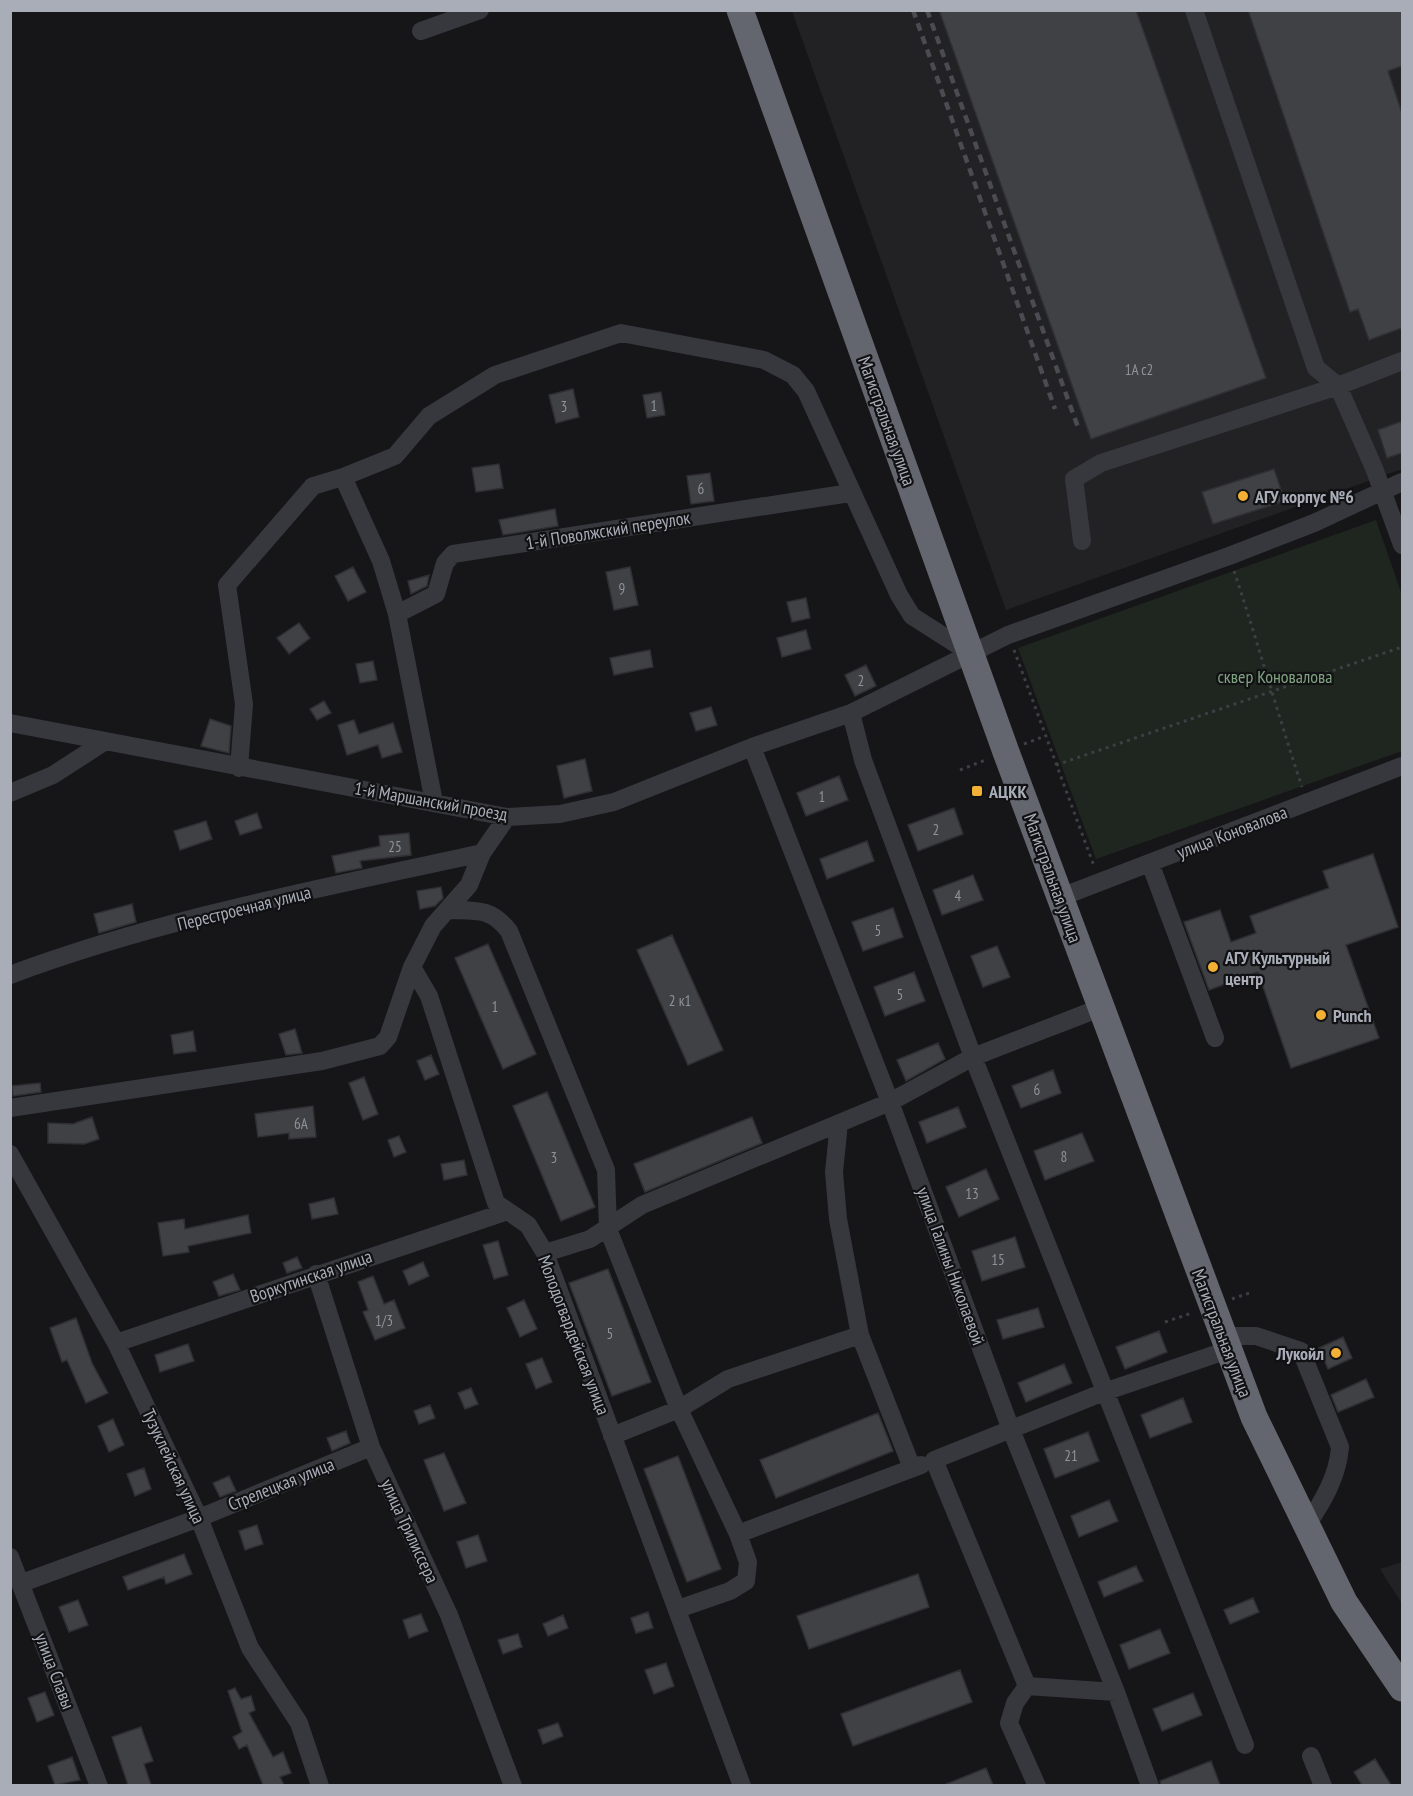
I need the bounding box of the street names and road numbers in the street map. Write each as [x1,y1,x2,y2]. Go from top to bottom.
street label: Магистральная улица [853,353,921,489]
street label: 1-й Поволжский переулок [524,506,692,554]
street label: 1-й Маршанский проезд [353,776,510,826]
street label: улица Коновалова [1174,800,1290,864]
street label: Магистральная улица [1019,810,1087,946]
street label: Перестроечная улица [175,880,313,936]
street label: улица Галины Николаевой [912,1184,990,1348]
street label: Воркутинская улица [247,1244,375,1308]
street label: Молодогвардейская улица [533,1252,615,1418]
street label: Магистральная улица [1187,1266,1257,1400]
street label: Тузуклейская улица [137,1405,211,1527]
street label: Стрелецкая улица [225,1452,337,1516]
street label: улица Трилиссера [376,1475,444,1587]
street label: улица Славы [30,1630,80,1712]

